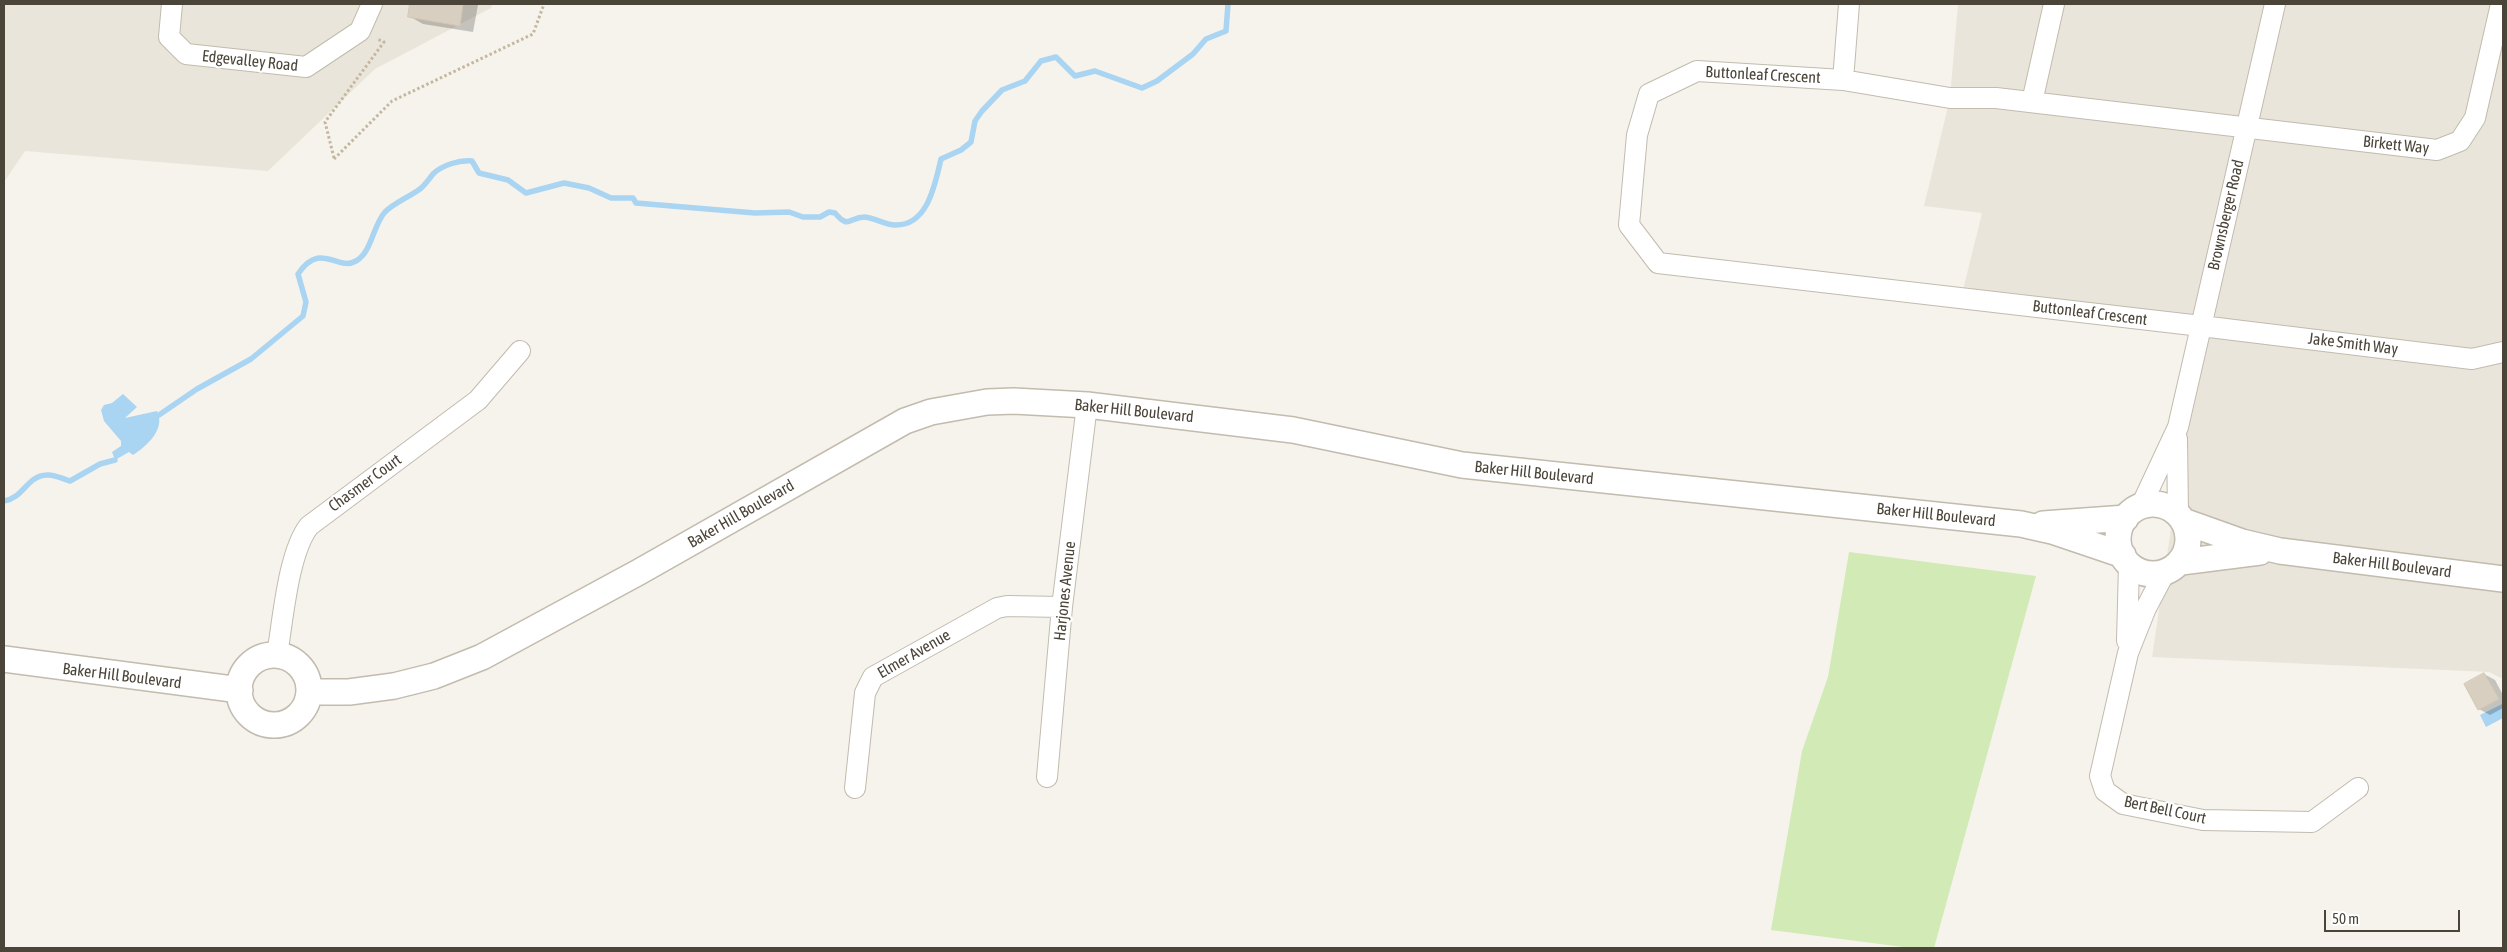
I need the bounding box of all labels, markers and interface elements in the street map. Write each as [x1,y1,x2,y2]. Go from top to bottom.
street label: Edgevalley Road [201,46,299,76]
street label: Buttonleaf Crescent [1705,62,1821,88]
street label: Birkett Way [2362,132,2430,158]
street label: Brownsberger Road [2204,158,2248,272]
street label: Buttonleaf Crescent [2032,296,2148,330]
street label: Jake Smith Way [2307,329,2399,359]
street label: Baker Hill Boulevard [1073,395,1195,427]
street label: Chasmer Court [325,450,405,516]
street label: Baker Hill Boulevard [1473,457,1595,489]
street label: Baker Hill Boulevard [684,476,798,552]
street label: Baker Hill Boulevard [1875,499,1997,531]
street label: Harjones Avenue [1050,540,1080,642]
street label: Baker Hill Boulevard [2331,548,2453,582]
street label: Elmer Avenue [874,625,954,683]
street label: Baker Hill Boulevard [61,659,183,693]
street label: Bert Bell Court [2122,792,2208,828]
scale bar [2327,900,2463,932]
text: 50 m [2332,910,2359,927]

